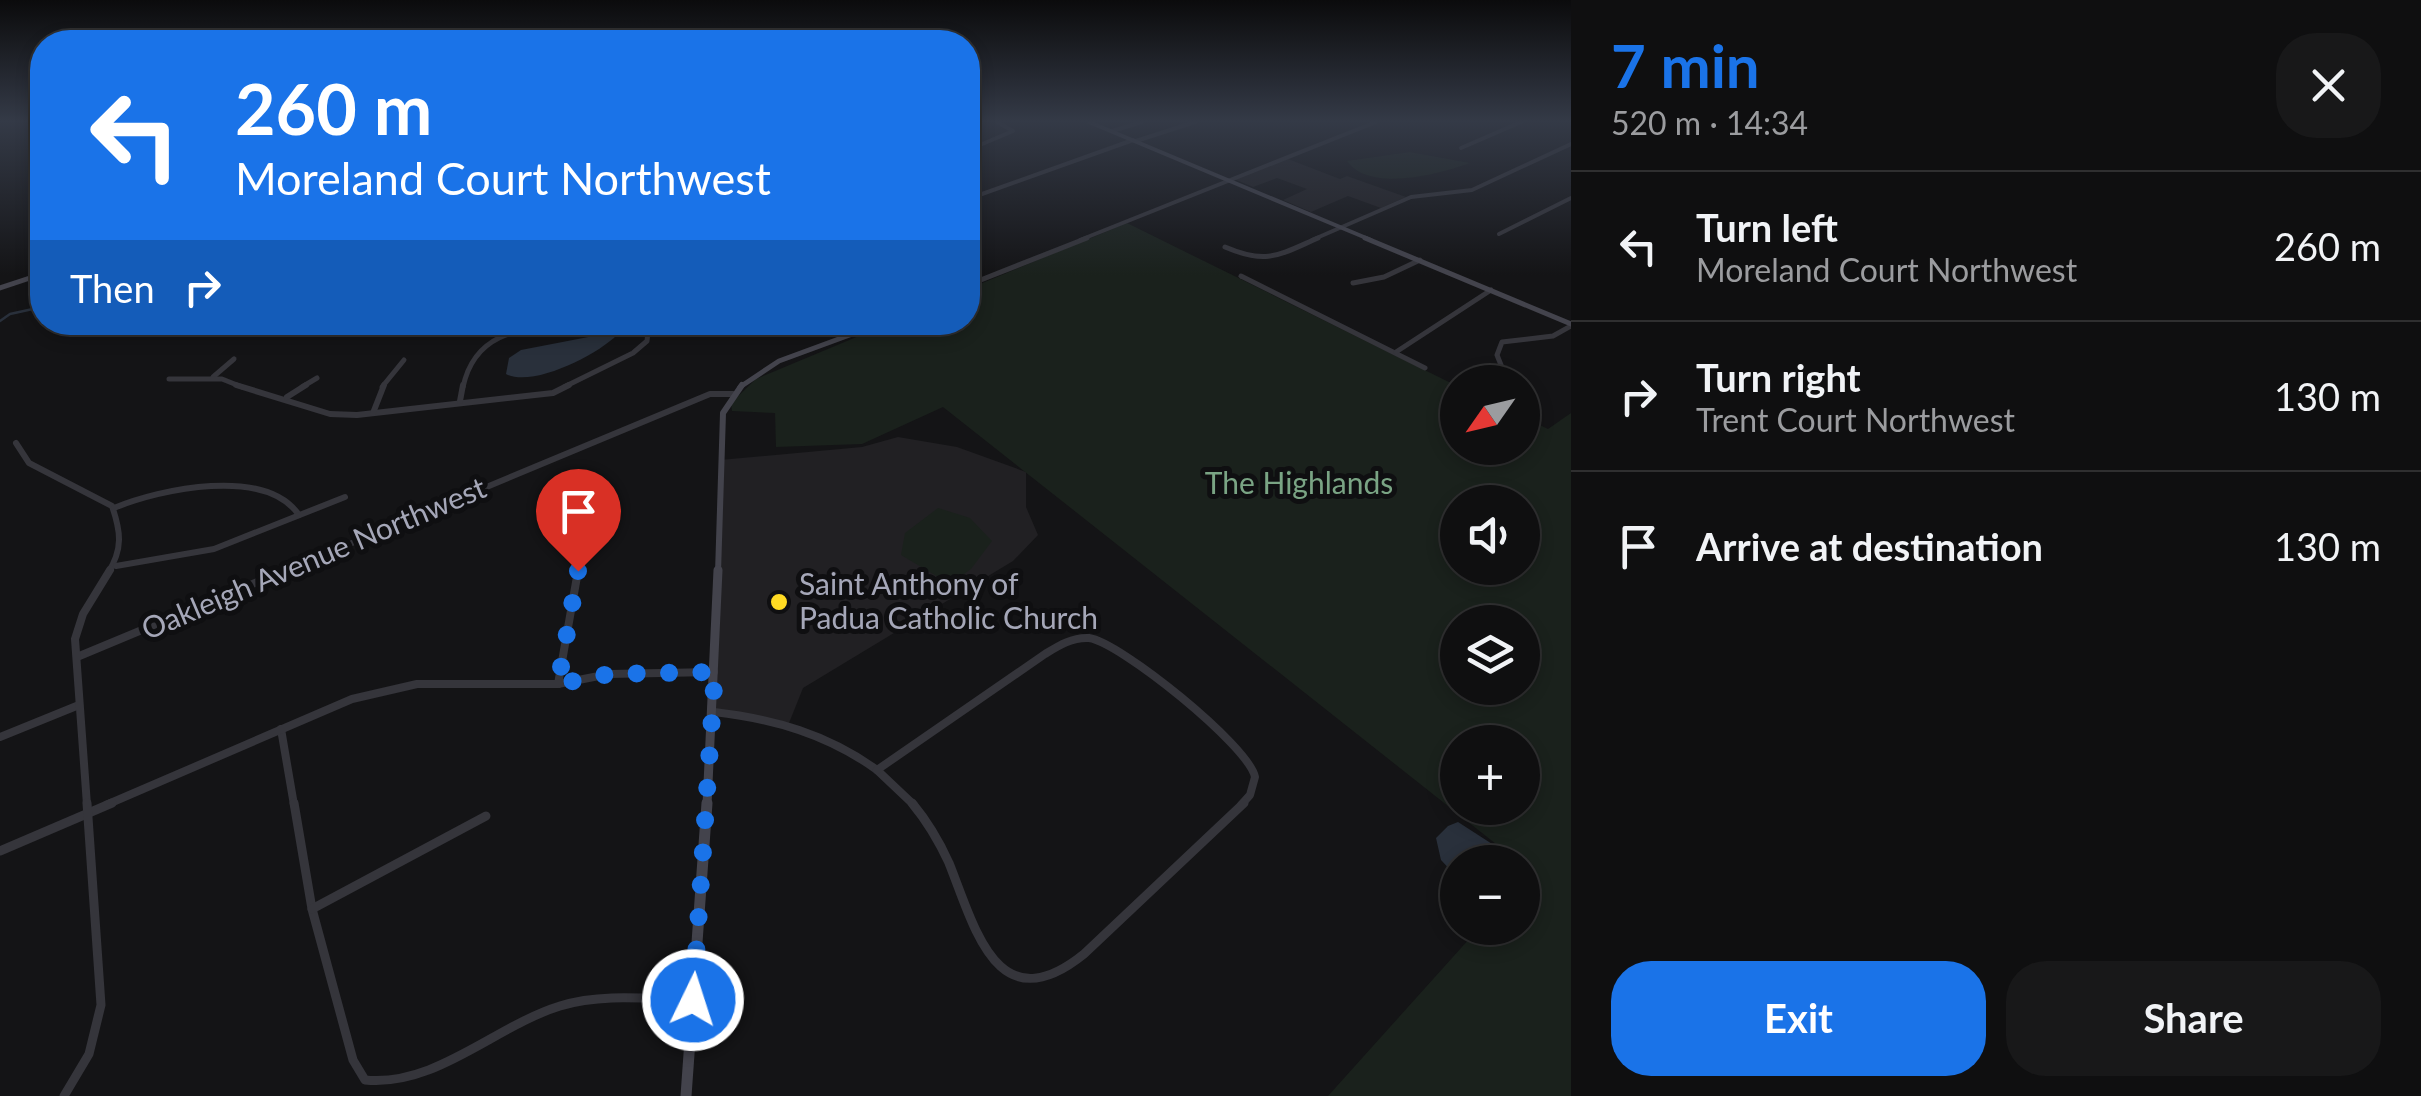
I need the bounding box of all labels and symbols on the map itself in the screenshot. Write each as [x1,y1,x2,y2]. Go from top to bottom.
north arrow [1440,365,1540,465]
park label: The Highlands [1205,464,1393,500]
street label: Oakleigh Avenue Northwest [136,468,491,646]
pin [536,469,621,572]
place label: Saint Anthony of Padua Catholic Church [799,565,1098,635]
marker: Saint Anthony of Padua Catholic Church [768,591,790,613]
position arrow [641,948,745,1052]

